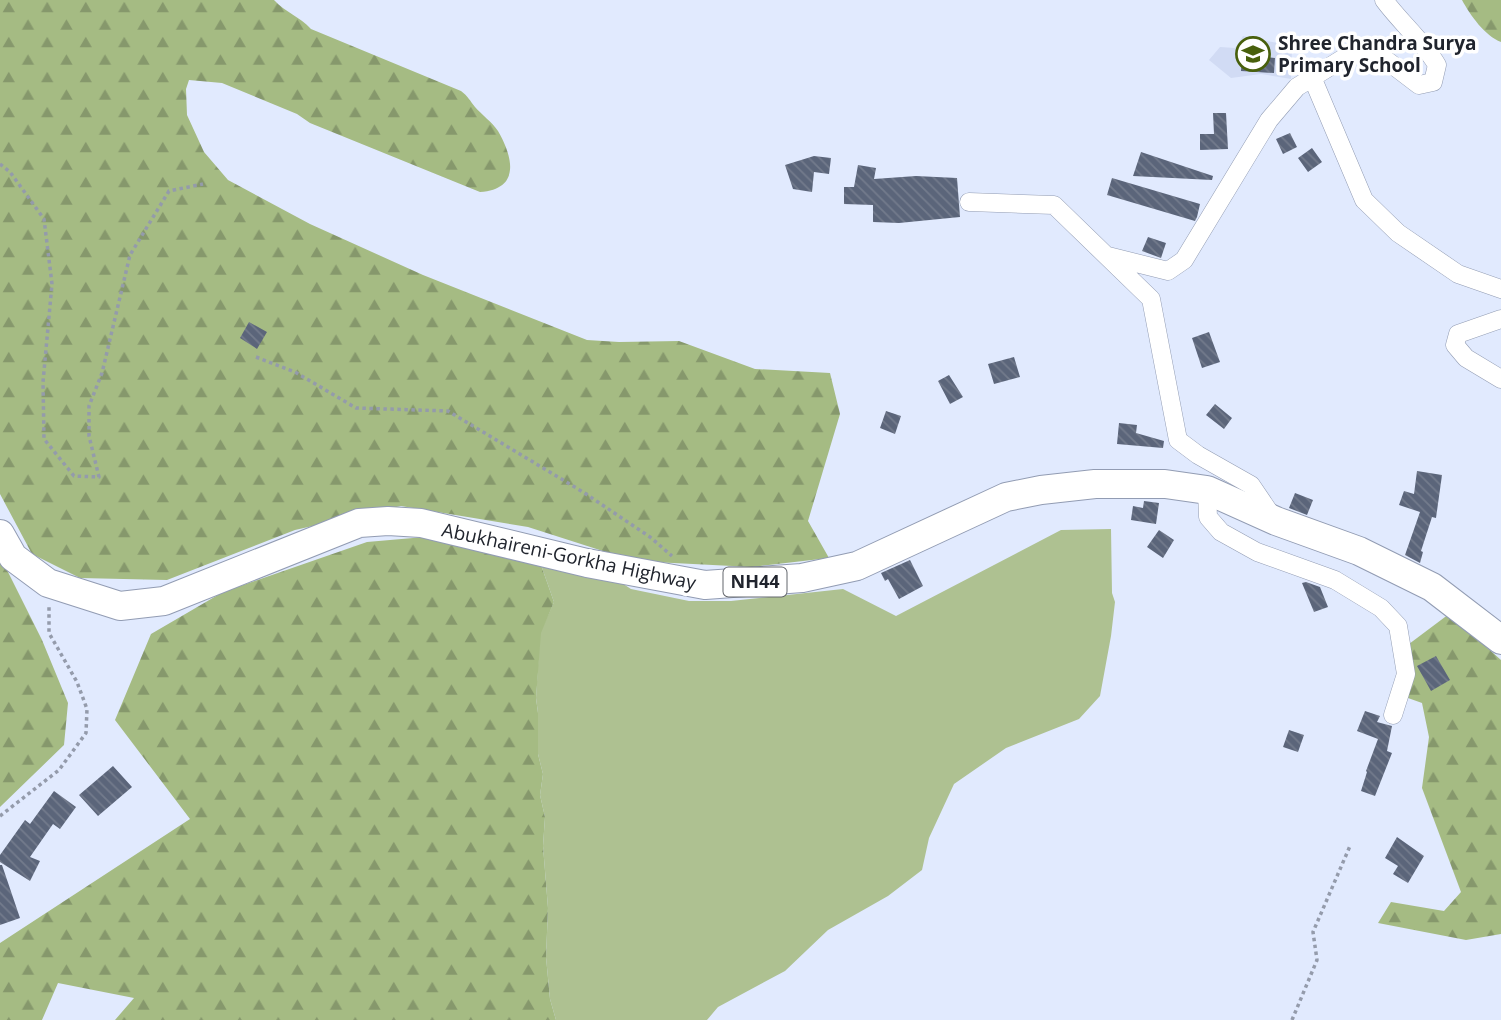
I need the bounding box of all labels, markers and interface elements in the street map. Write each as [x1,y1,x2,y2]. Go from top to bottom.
place label: Shree Chandra Surya Primary School [1278,30,1476,78]
school or university icon: Shree Chandra Surya Primary School [1234,35,1272,73]
street label: Abukhaireni-Gorkha Highway [440,516,699,596]
road number: NH44 [724,568,786,596]

